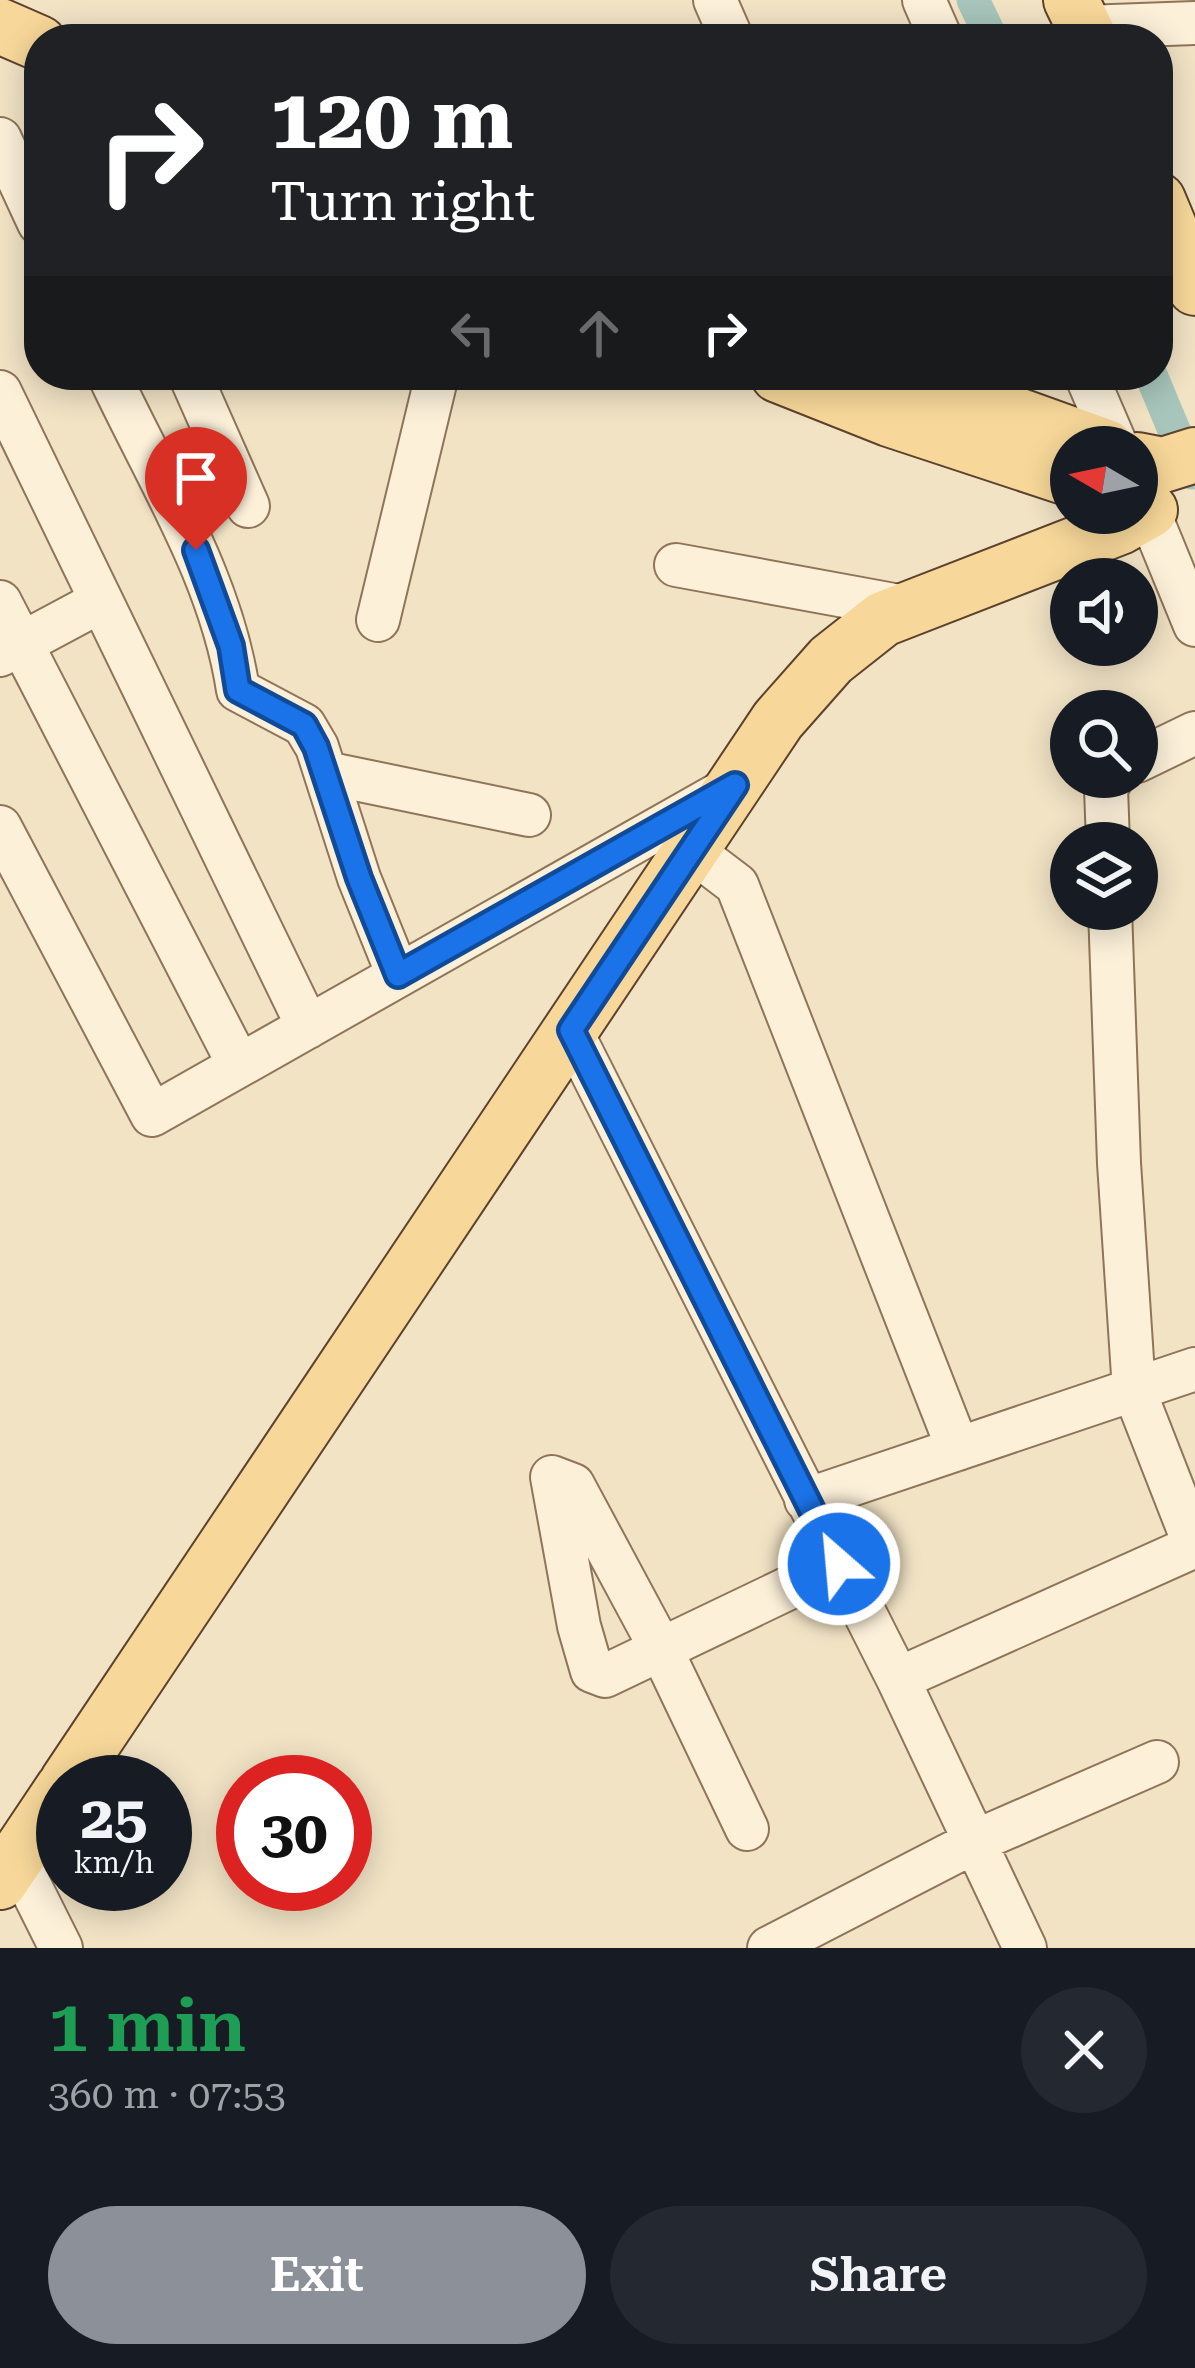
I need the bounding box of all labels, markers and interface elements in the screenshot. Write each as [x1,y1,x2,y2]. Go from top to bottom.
text: 120 m [270,70,513,168]
icon: right [72,72,228,228]
text: Turn right [270,170,535,233]
icon: left [440,300,506,366]
icon: ahead [566,300,632,366]
icon: right [692,300,758,366]
north arrow [1050,426,1158,534]
map controls [1050,426,1158,930]
pin [145,427,247,550]
icon: arrive [163,445,229,511]
button: sound [1050,558,1158,666]
button: search [1050,690,1158,798]
button: layers [1050,822,1158,930]
position arrow [776,1501,902,1627]
speed limit sign: 30 [216,1755,372,1911]
text: 25 [80,1782,148,1853]
text: km/h [74,1845,154,1880]
text: 1 min [48,1984,246,2069]
button: close [1021,1987,1147,2113]
text: 360 m · 07:53 [48,2072,286,2118]
button: Exit [48,2206,586,2344]
button: Share [610,2206,1147,2344]

